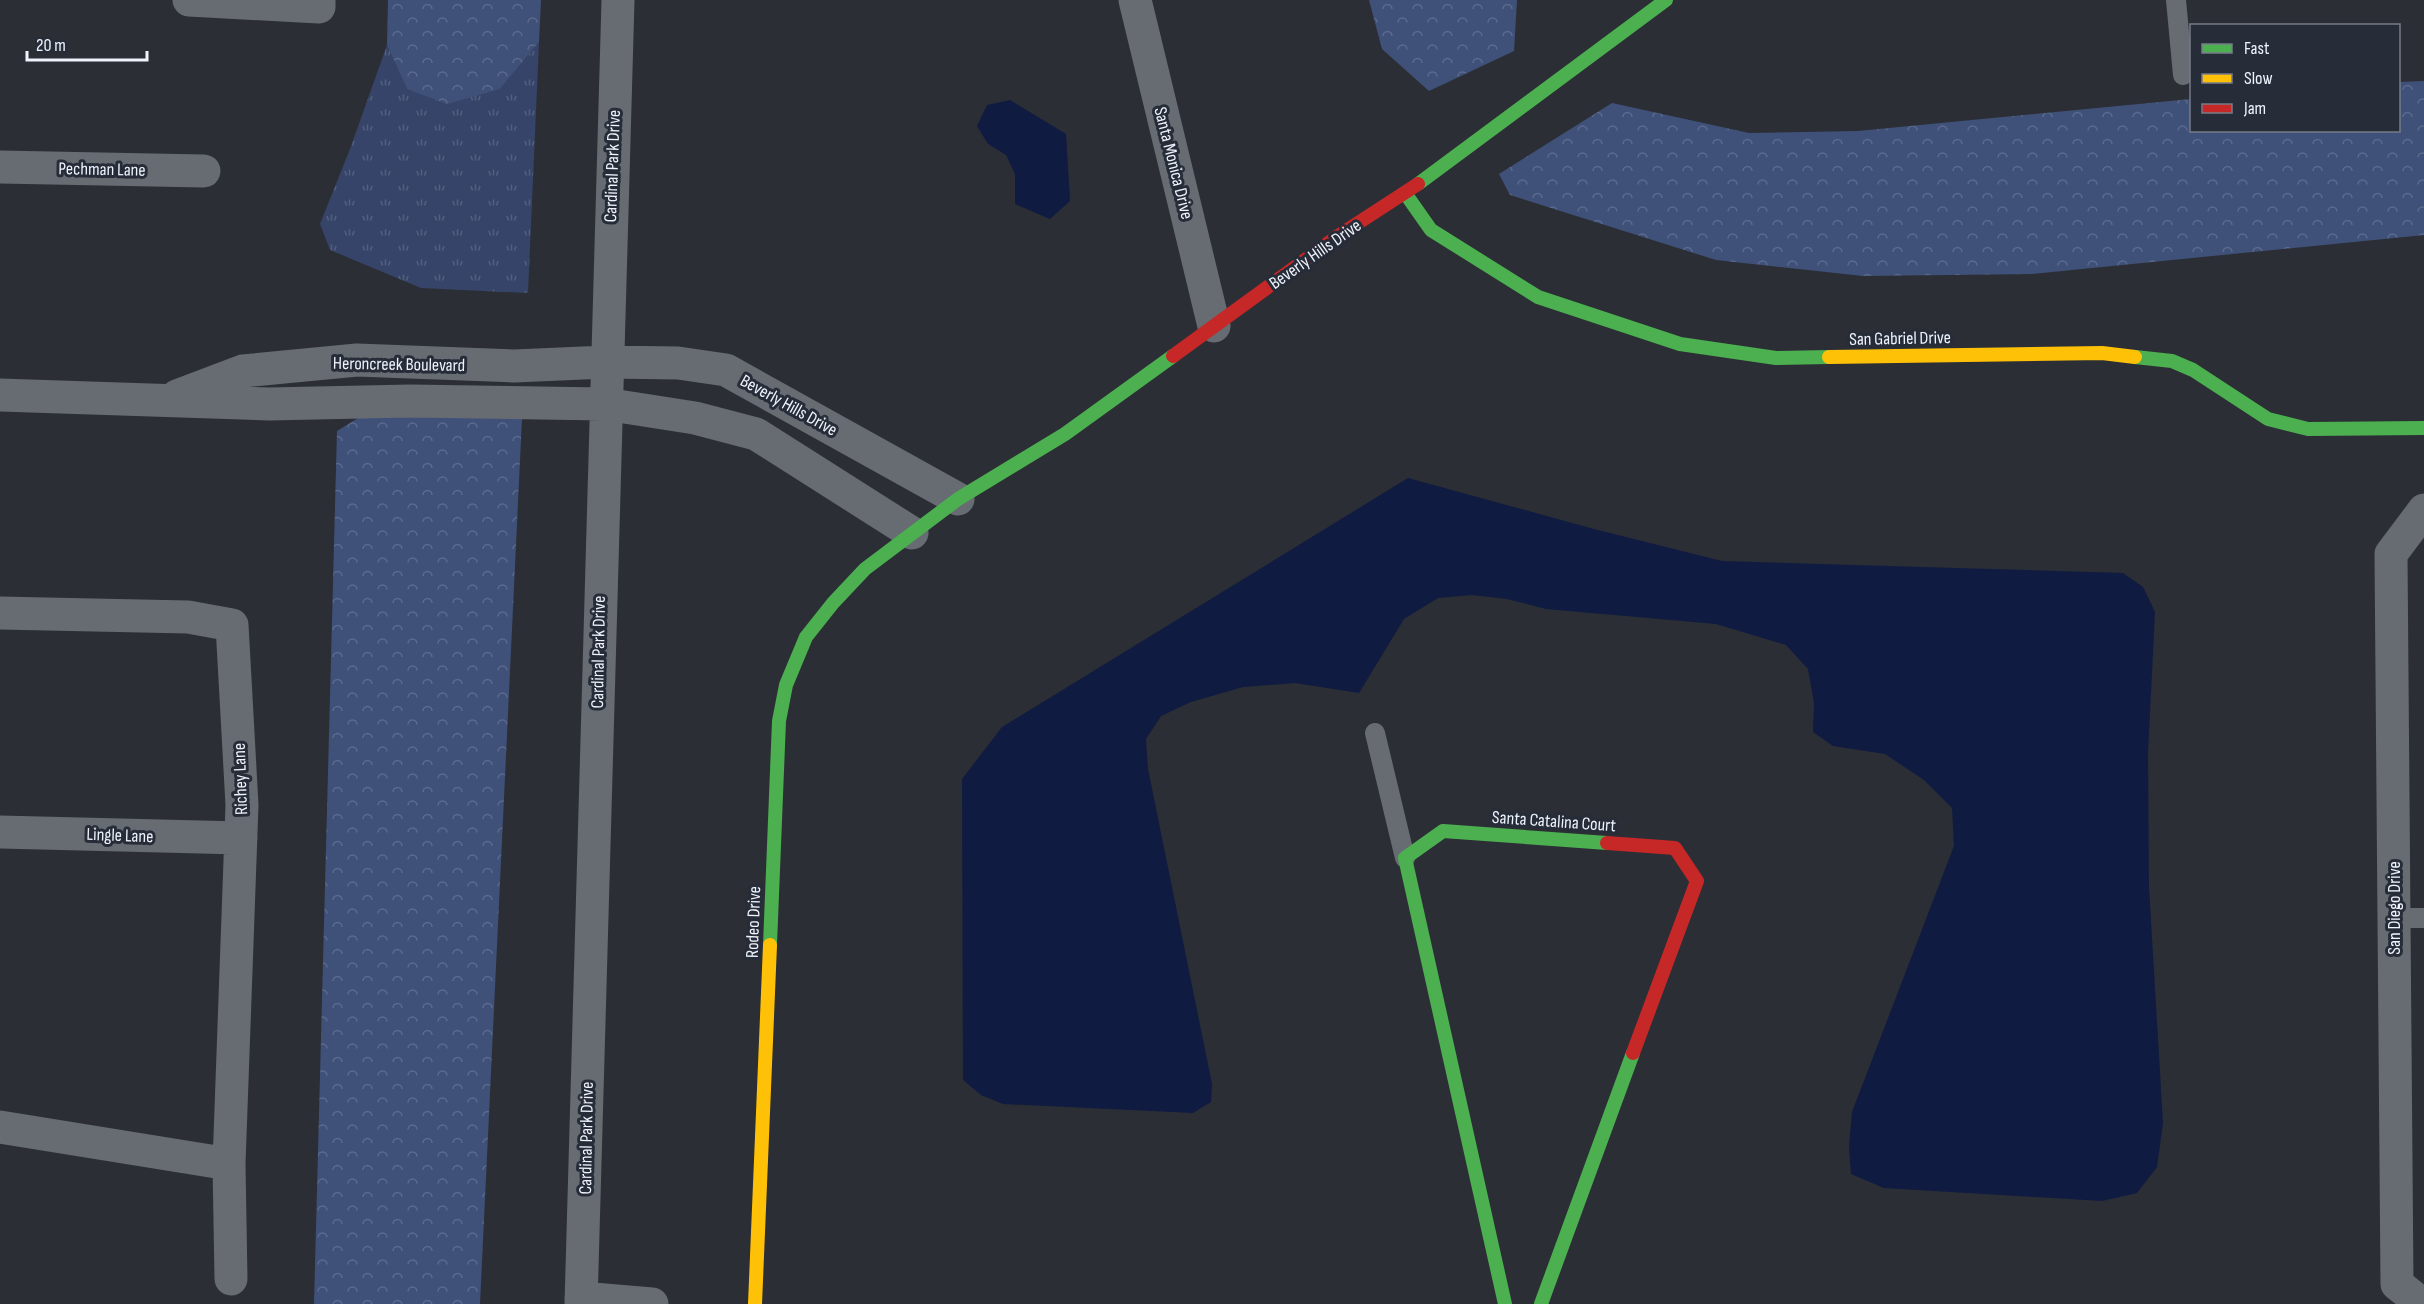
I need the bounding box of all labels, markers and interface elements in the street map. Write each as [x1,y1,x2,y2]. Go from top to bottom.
scale bar [27,24,147,62]
legend [2190,24,2400,132]
text: 20 m [36,35,66,56]
text: Fast [2244,38,2270,59]
text: Slow [2244,68,2273,89]
text: Jam [2243,98,2266,119]
street label: Santa Monica Drive [1149,105,1198,221]
street label: Cardinal Park Drive [600,109,625,223]
street label: Pechman Lane [58,158,146,181]
street label: Beverly Hills Drive [1265,215,1365,294]
street label: San Gabriel Drive [1849,327,1951,350]
street label: Heroncreek Boulevard [333,353,465,376]
street label: Beverly Hills Drive [737,370,841,441]
street label: Cardinal Park Drive [587,596,610,708]
street label: Richey Lane [229,743,252,815]
street label: Santa Catalina Court [1491,807,1617,836]
street label: Lingle Lane [86,824,154,847]
street label: San Diego Drive [2384,861,2405,955]
street label: Rodeo Drive [742,886,765,958]
street label: Cardinal Park Drive [575,1082,598,1194]

